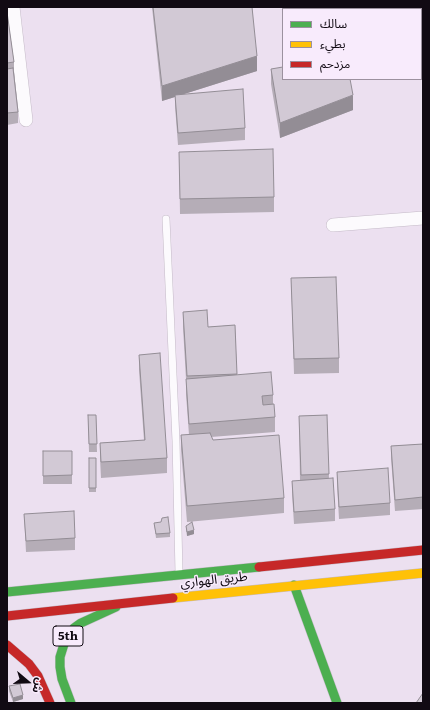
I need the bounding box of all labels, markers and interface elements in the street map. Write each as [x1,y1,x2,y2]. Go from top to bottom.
legend [282,8,422,80]
text: سالك [320,14,347,32]
text: بطيء [320,34,346,52]
text: مزدحم [320,54,350,72]
street label: طريق الهواري [180,569,248,591]
road number: 5th [53,626,83,646]
north arrow [8,662,48,702]
text: ش [29,676,49,696]

